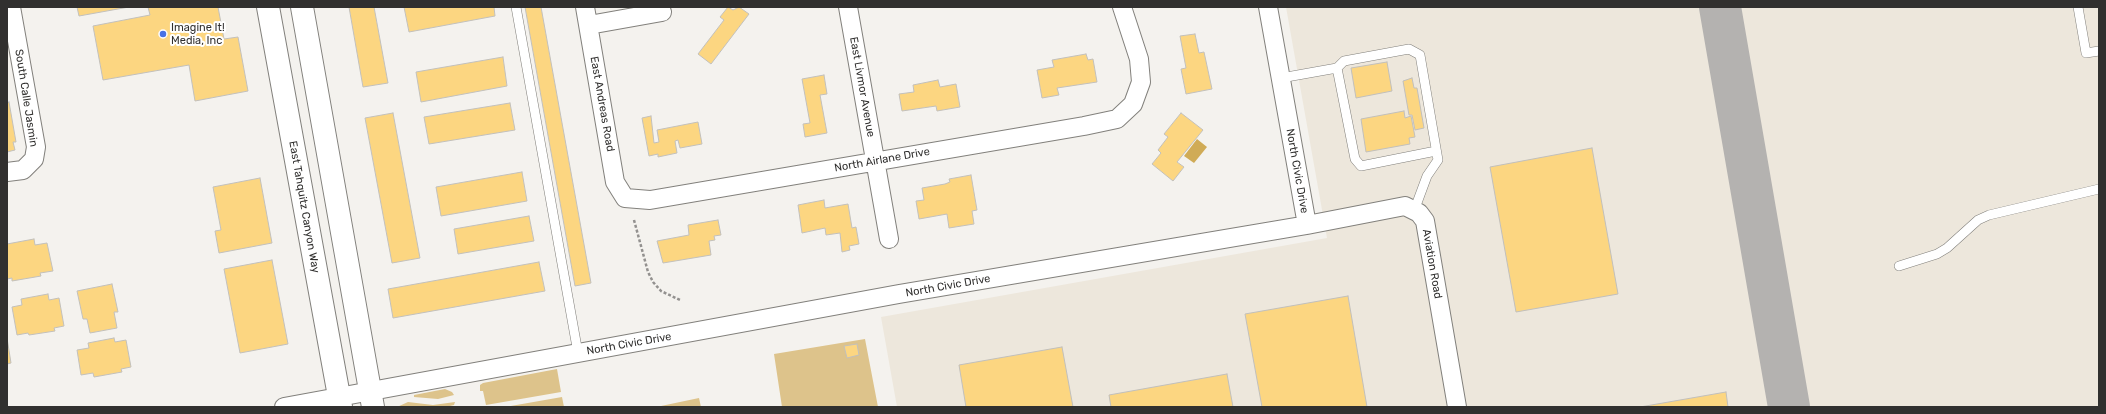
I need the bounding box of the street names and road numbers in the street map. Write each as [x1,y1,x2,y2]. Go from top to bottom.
street label: East Livmor Avenue [847,36,877,138]
street label: South Calle Jasmin [12,48,40,148]
street label: East Andreas Road [587,55,617,153]
street label: North Civic Drive [1283,128,1311,214]
street label: East Tahquitz Canyon Way [286,140,322,274]
street label: North Airlane Drive [833,145,931,175]
street label: Aviation Road [1419,228,1445,300]
street label: North Civic Drive [905,272,991,300]
street label: North Civic Drive [586,330,672,358]

